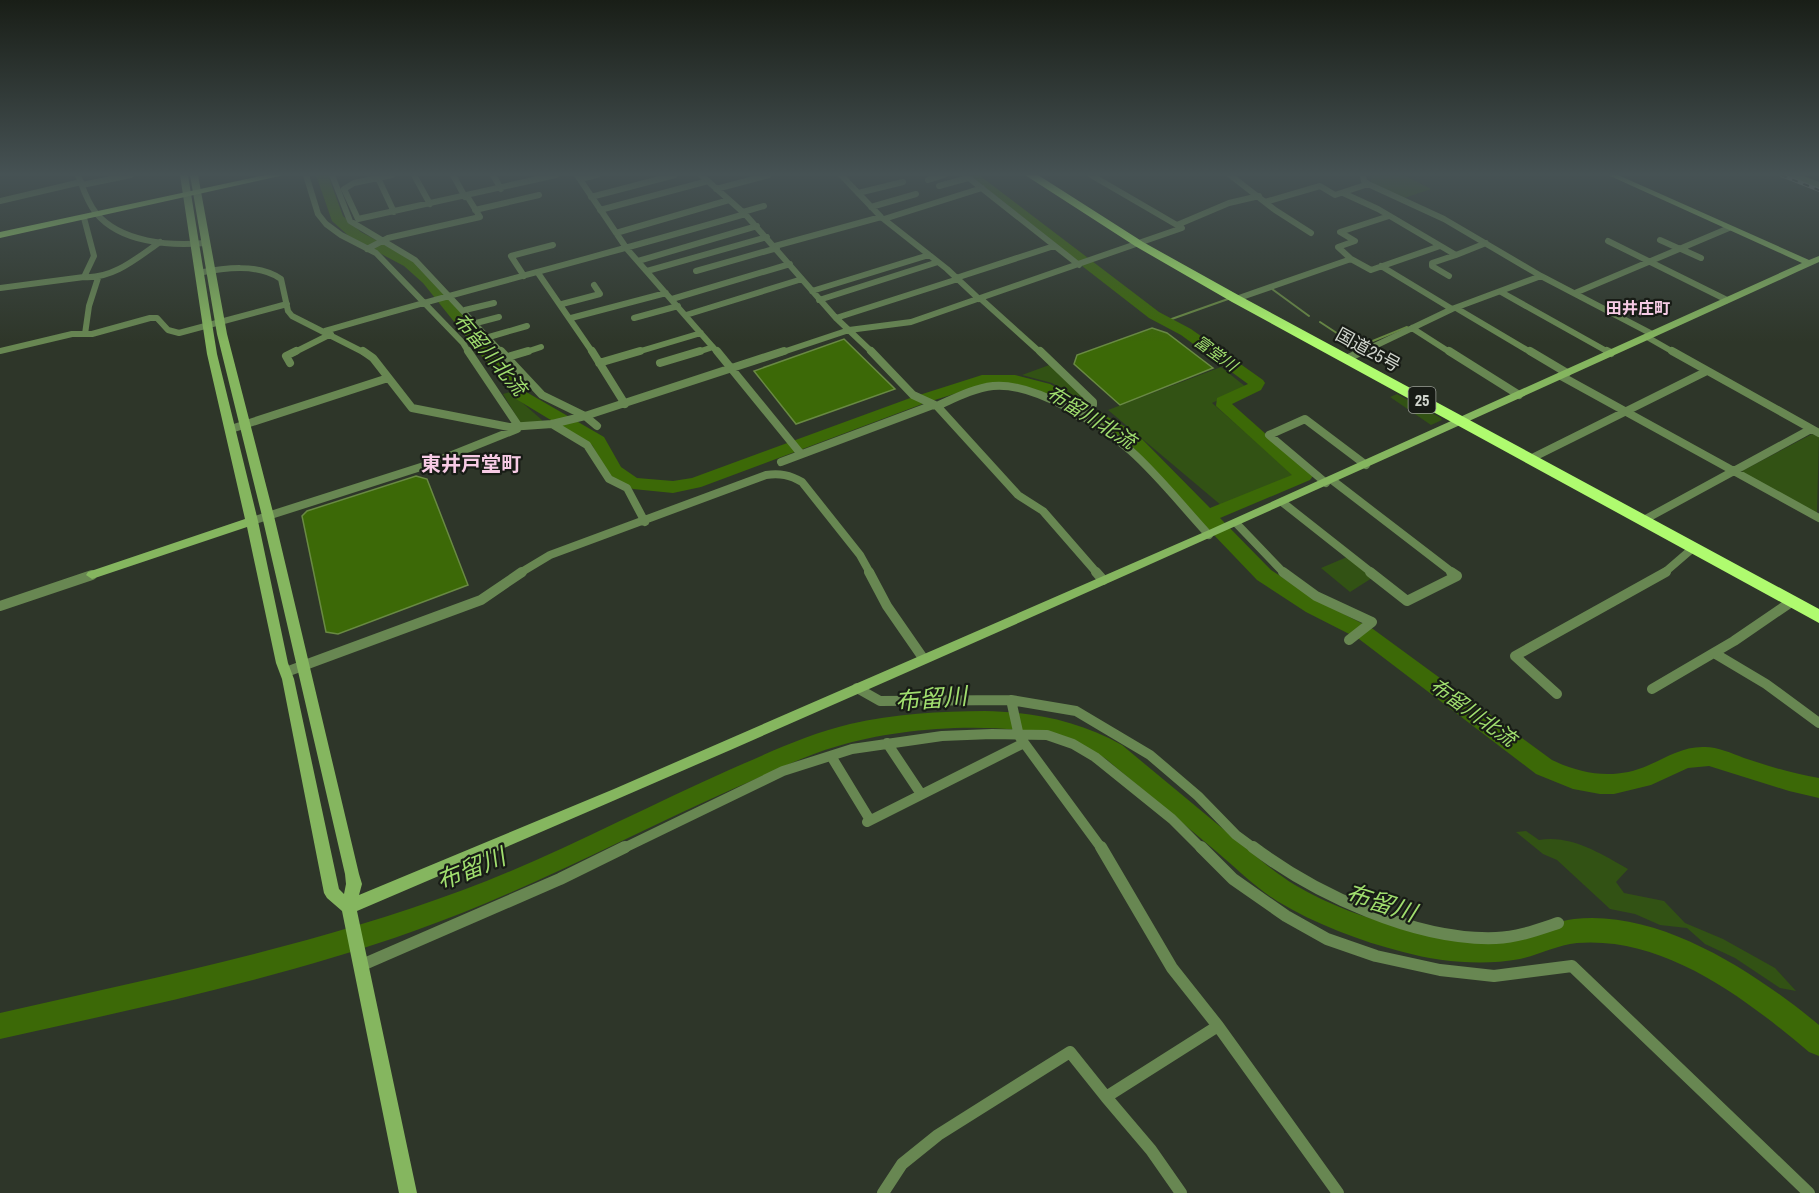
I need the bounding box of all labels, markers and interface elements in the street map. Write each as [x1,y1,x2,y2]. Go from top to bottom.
district label: 田井庄町 [1606,297,1670,319]
water label: 布留川北流 [448,307,535,403]
street label: 国道25号 [1331,322,1405,378]
water label: 富堂川 [1190,330,1243,377]
water label: 布留川北流 [1042,379,1143,456]
road number: 25 [1408,387,1436,413]
district label: 東井戸堂町 [421,450,521,477]
water label: 布留川北流 [1425,671,1524,754]
water label: 布留川 [894,679,971,717]
water label: 布留川 [431,839,513,896]
water label: 布留川 [1342,876,1423,929]

